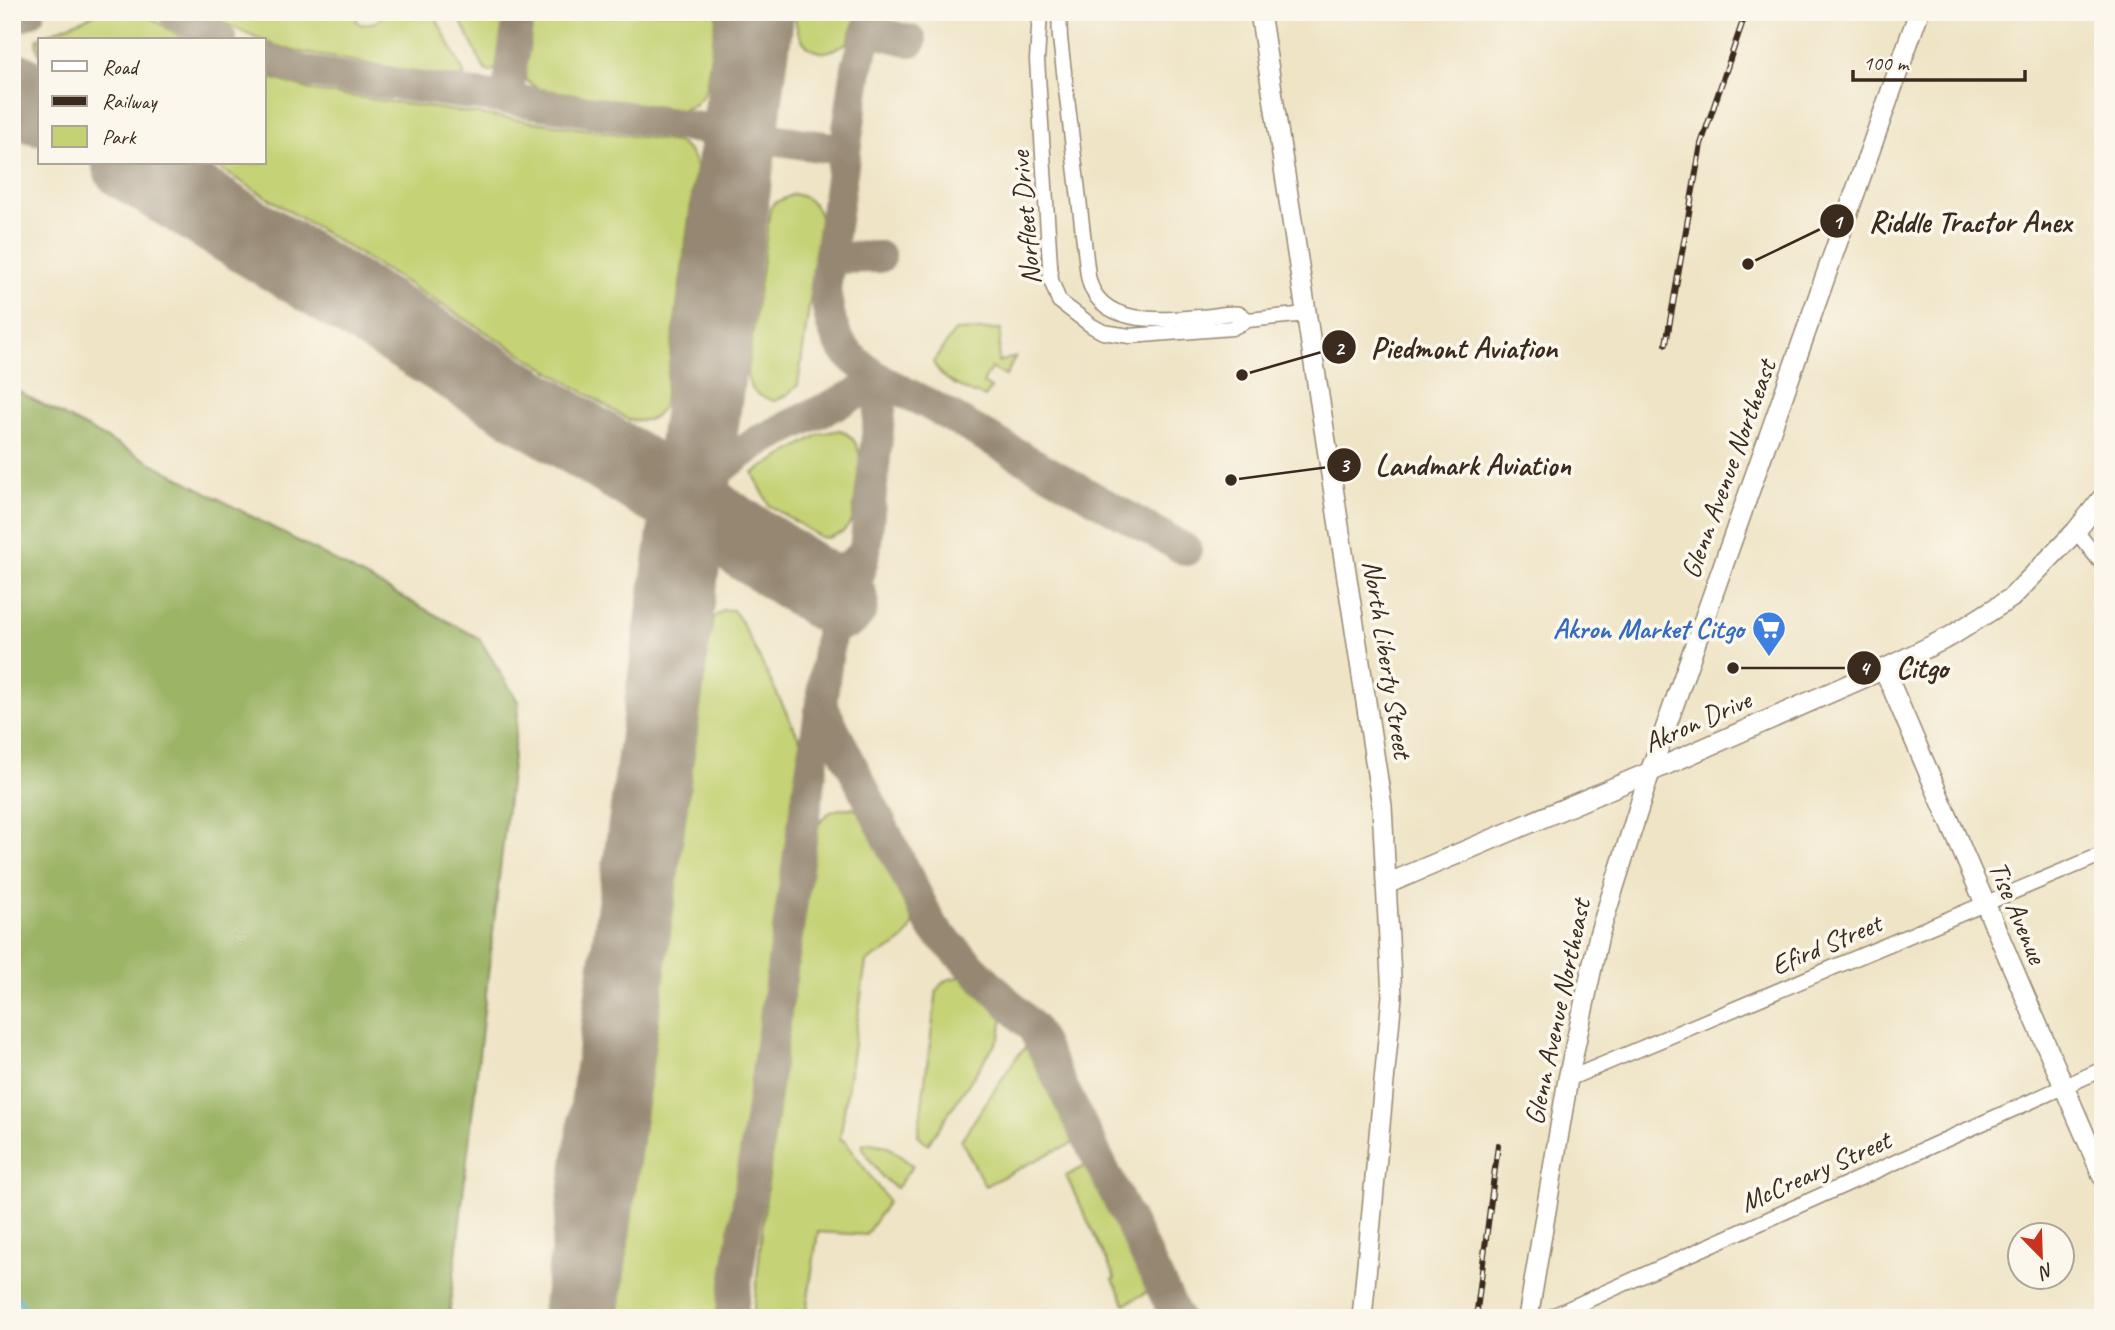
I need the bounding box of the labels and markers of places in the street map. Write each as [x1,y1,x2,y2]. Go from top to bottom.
callout: Riddle Tractor Anex [1820,196,2086,247]
callout: Piedmont Aviation [1321,322,1571,373]
callout: Landmark Aviation [1326,439,1584,490]
supermarket icon: Akron Market Citgo [1750,609,1788,658]
place label: Akron Market Citgo [1553,611,1747,646]
callout: Citgo [1847,642,1962,693]

